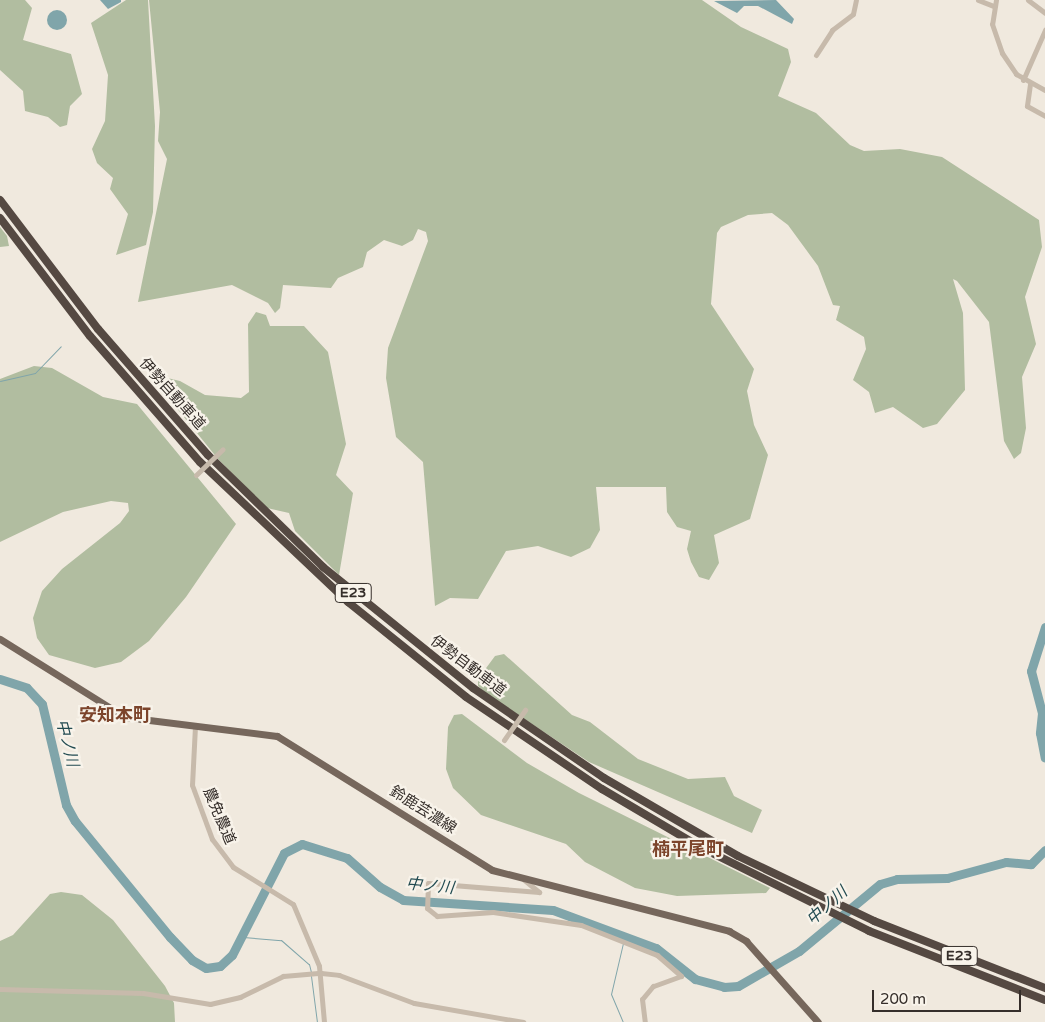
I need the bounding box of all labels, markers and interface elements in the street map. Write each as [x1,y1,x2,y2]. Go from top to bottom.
street label: 伊勢自動車道 [135,355,209,433]
road number: E23 [334,582,372,604]
street label: 伊勢自動車道 [427,632,509,700]
district label: 安知本町 [79,704,151,726]
water label: 中ノ川 [52,717,82,769]
street label: 鈴鹿芸濃線 [386,782,460,838]
street label: 農免農道 [199,785,239,847]
district label: 楠平尾町 [652,838,724,860]
water label: 中ノ川 [405,874,455,898]
water label: 中ノ川 [803,883,851,929]
road number: E23 [940,944,978,968]
scale bar [875,980,1024,1012]
text: 200 m [880,990,926,1008]

